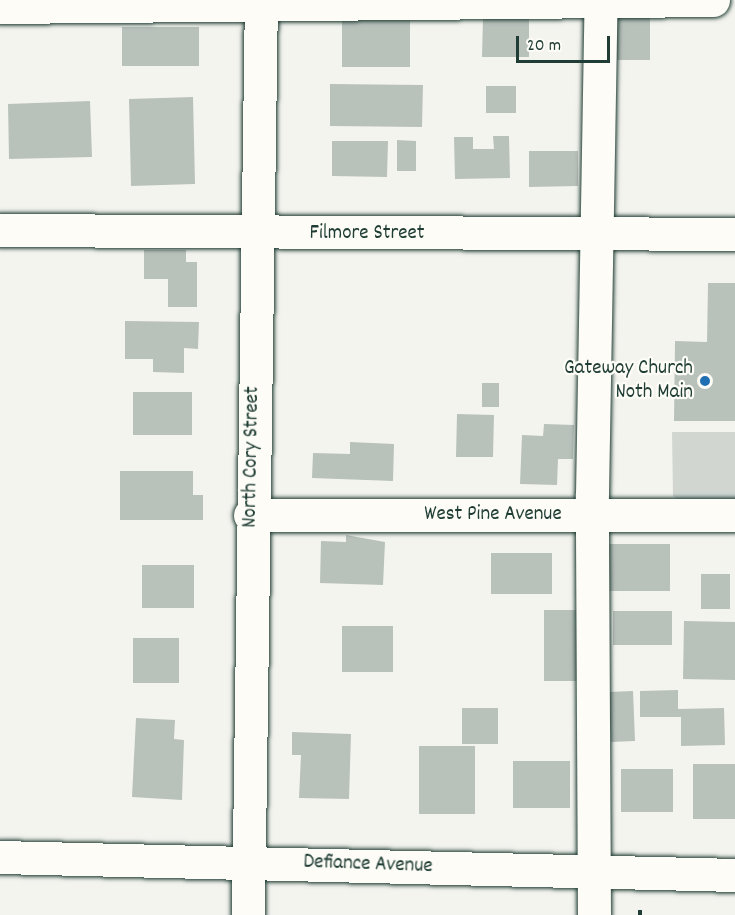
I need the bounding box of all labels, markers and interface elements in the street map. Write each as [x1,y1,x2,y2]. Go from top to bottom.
scale bar [519,24,614,62]
text: 20 m [527,34,561,59]
street label: Filmore Street [310,221,424,247]
place label: Gateway Church Noth Main [564,356,693,406]
marker: Gateway Church Noth Main [698,374,712,388]
street label: North Cory Street [238,386,266,528]
street label: West Pine Avenue [424,502,562,528]
street label: Defiance Avenue [303,850,433,880]

